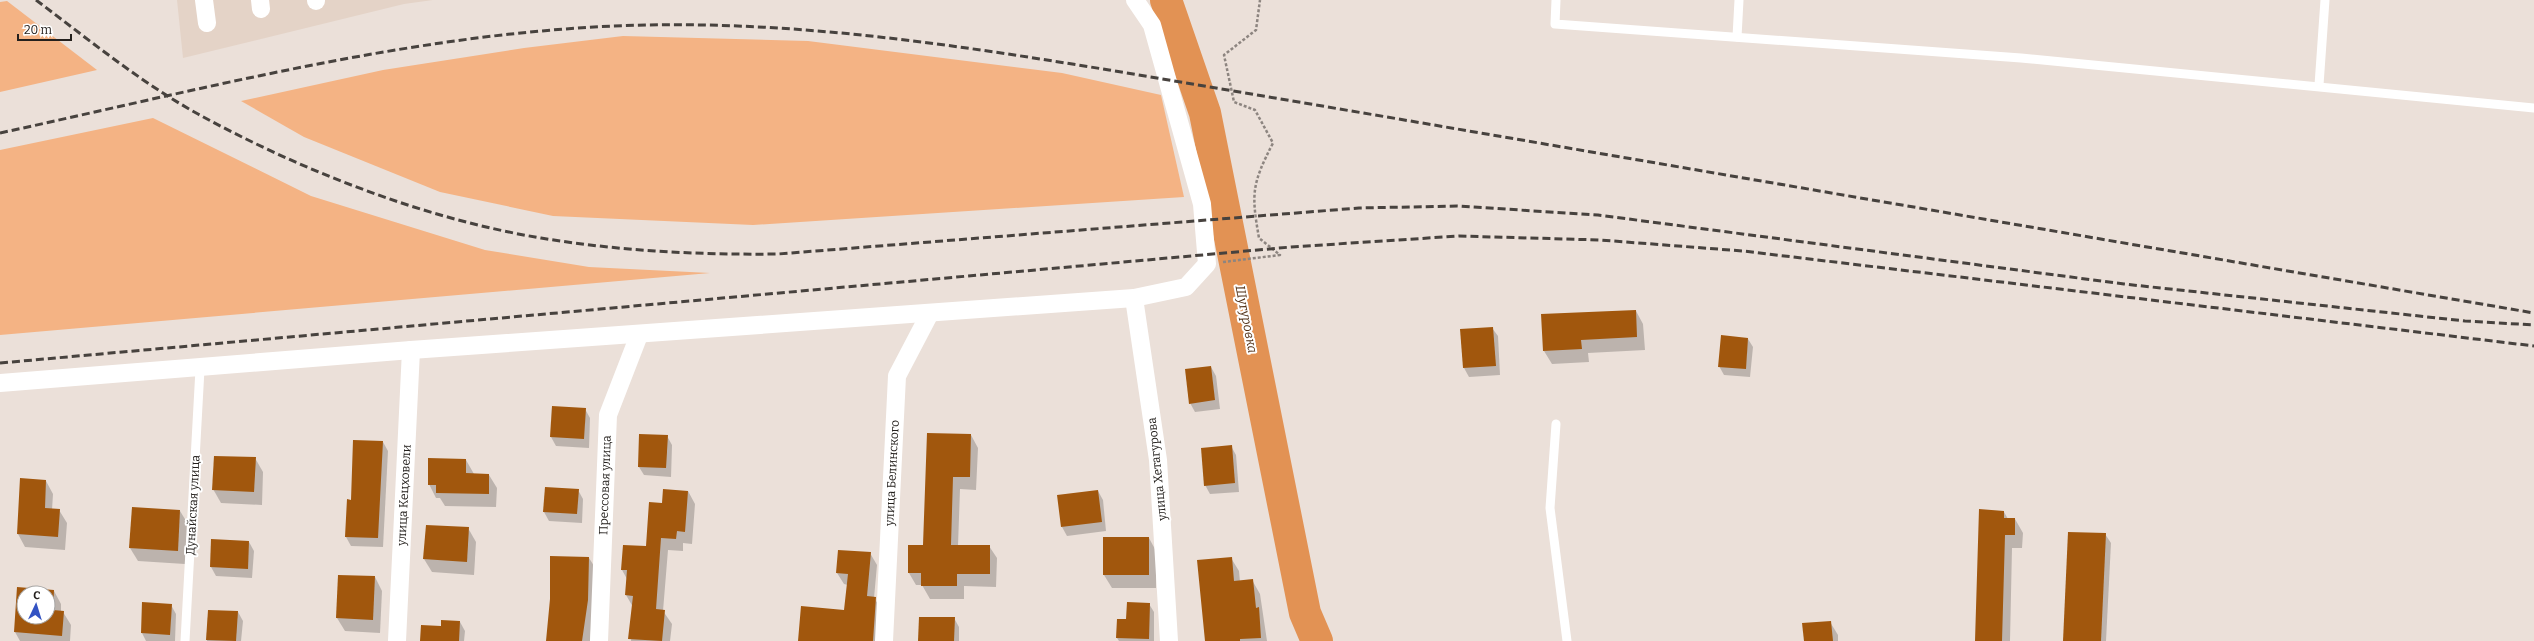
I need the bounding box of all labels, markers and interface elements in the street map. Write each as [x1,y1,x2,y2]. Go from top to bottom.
scale bar [18,16,71,42]
text: 20 m [24,23,53,37]
water label: Шугуровка [1233,284,1260,354]
street label: улица Хетагурова [1145,416,1170,522]
street label: улица Белинского [882,419,902,527]
street label: Прессовая улица [596,435,614,535]
street label: улица Кецховели [394,444,414,547]
street label: Дунайская улица [183,454,203,556]
north arrow [16,585,56,625]
text: С [33,589,41,602]

